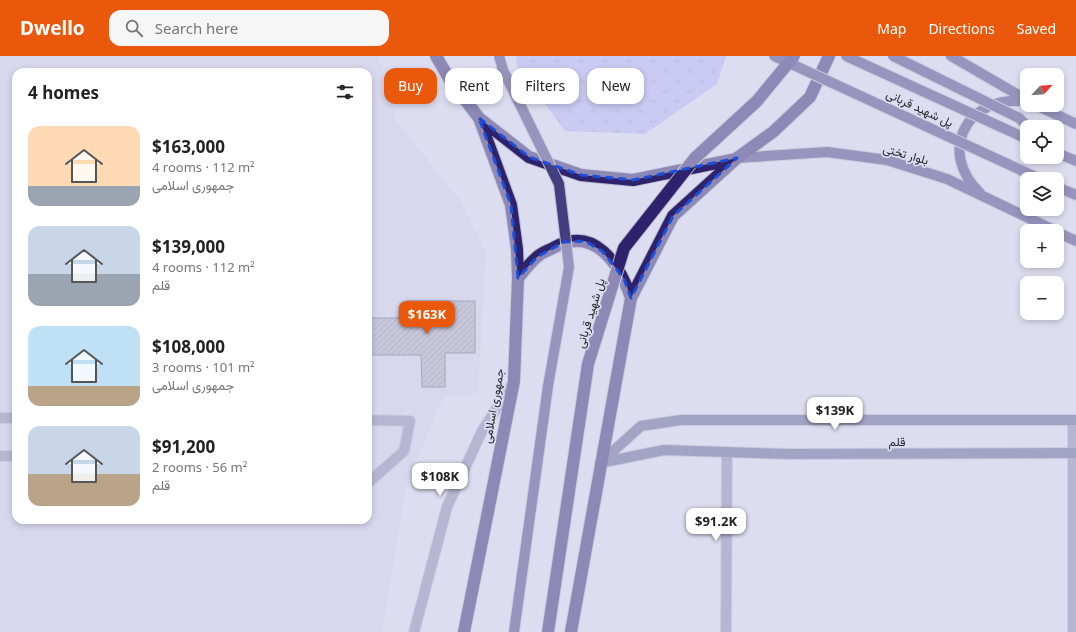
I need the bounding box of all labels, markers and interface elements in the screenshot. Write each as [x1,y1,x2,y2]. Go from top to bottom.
search box [109,10,389,46]
text: Dwello [20,15,85,41]
icon: search [123,17,145,39]
text: Search here [155,18,238,38]
text: Map [877,19,906,38]
text: Directions [928,19,995,38]
text: Saved [1017,19,1056,38]
chip: Buy [384,68,437,104]
chip: Rent [445,68,503,104]
chip: Filters [511,68,579,104]
chip: New [587,68,644,104]
north arrow [1020,68,1064,112]
map controls [1020,68,1064,320]
text: 4 homes [28,81,99,104]
icon: filters [334,81,356,103]
street label: پل شهید قربانی [884,85,956,131]
button: locate [1020,120,1064,164]
text: $163,000 [152,135,225,158]
street label: بلوار تختی [881,139,931,169]
icon: home [60,142,108,190]
text: 4 rooms · 112 m² [152,158,255,176]
button: layers [1020,172,1064,216]
text: جمهوری اسلامی [152,176,234,194]
button: + [1020,224,1064,268]
text: $139,000 [152,235,225,258]
icon: home [60,242,108,290]
text: 4 rooms · 112 m² [152,258,255,276]
text: قلم [152,276,170,294]
street label: پل شهید قربانی [571,276,609,350]
button: − [1020,276,1064,320]
pin: $163K [399,301,455,335]
text: $163K [408,305,446,323]
text: $108,000 [152,335,225,358]
icon: home [60,342,108,390]
text: 3 rooms · 101 m² [152,358,255,376]
street label: جمهوری اسلامی [478,367,508,445]
text: جمهوری اسلامی [152,376,234,394]
pin: $139K [807,397,863,431]
text: $139K [816,401,854,419]
street label: قلم [889,433,905,450]
text: $91,200 [152,435,215,458]
icon: home [60,442,108,490]
text: 2 rooms · 56 m² [152,458,247,476]
pin: $108K [412,463,468,497]
text: $108K [421,467,459,485]
text: قلم [152,476,170,494]
pin: $91.2K [683,508,749,542]
text: $91.2K [695,512,737,530]

